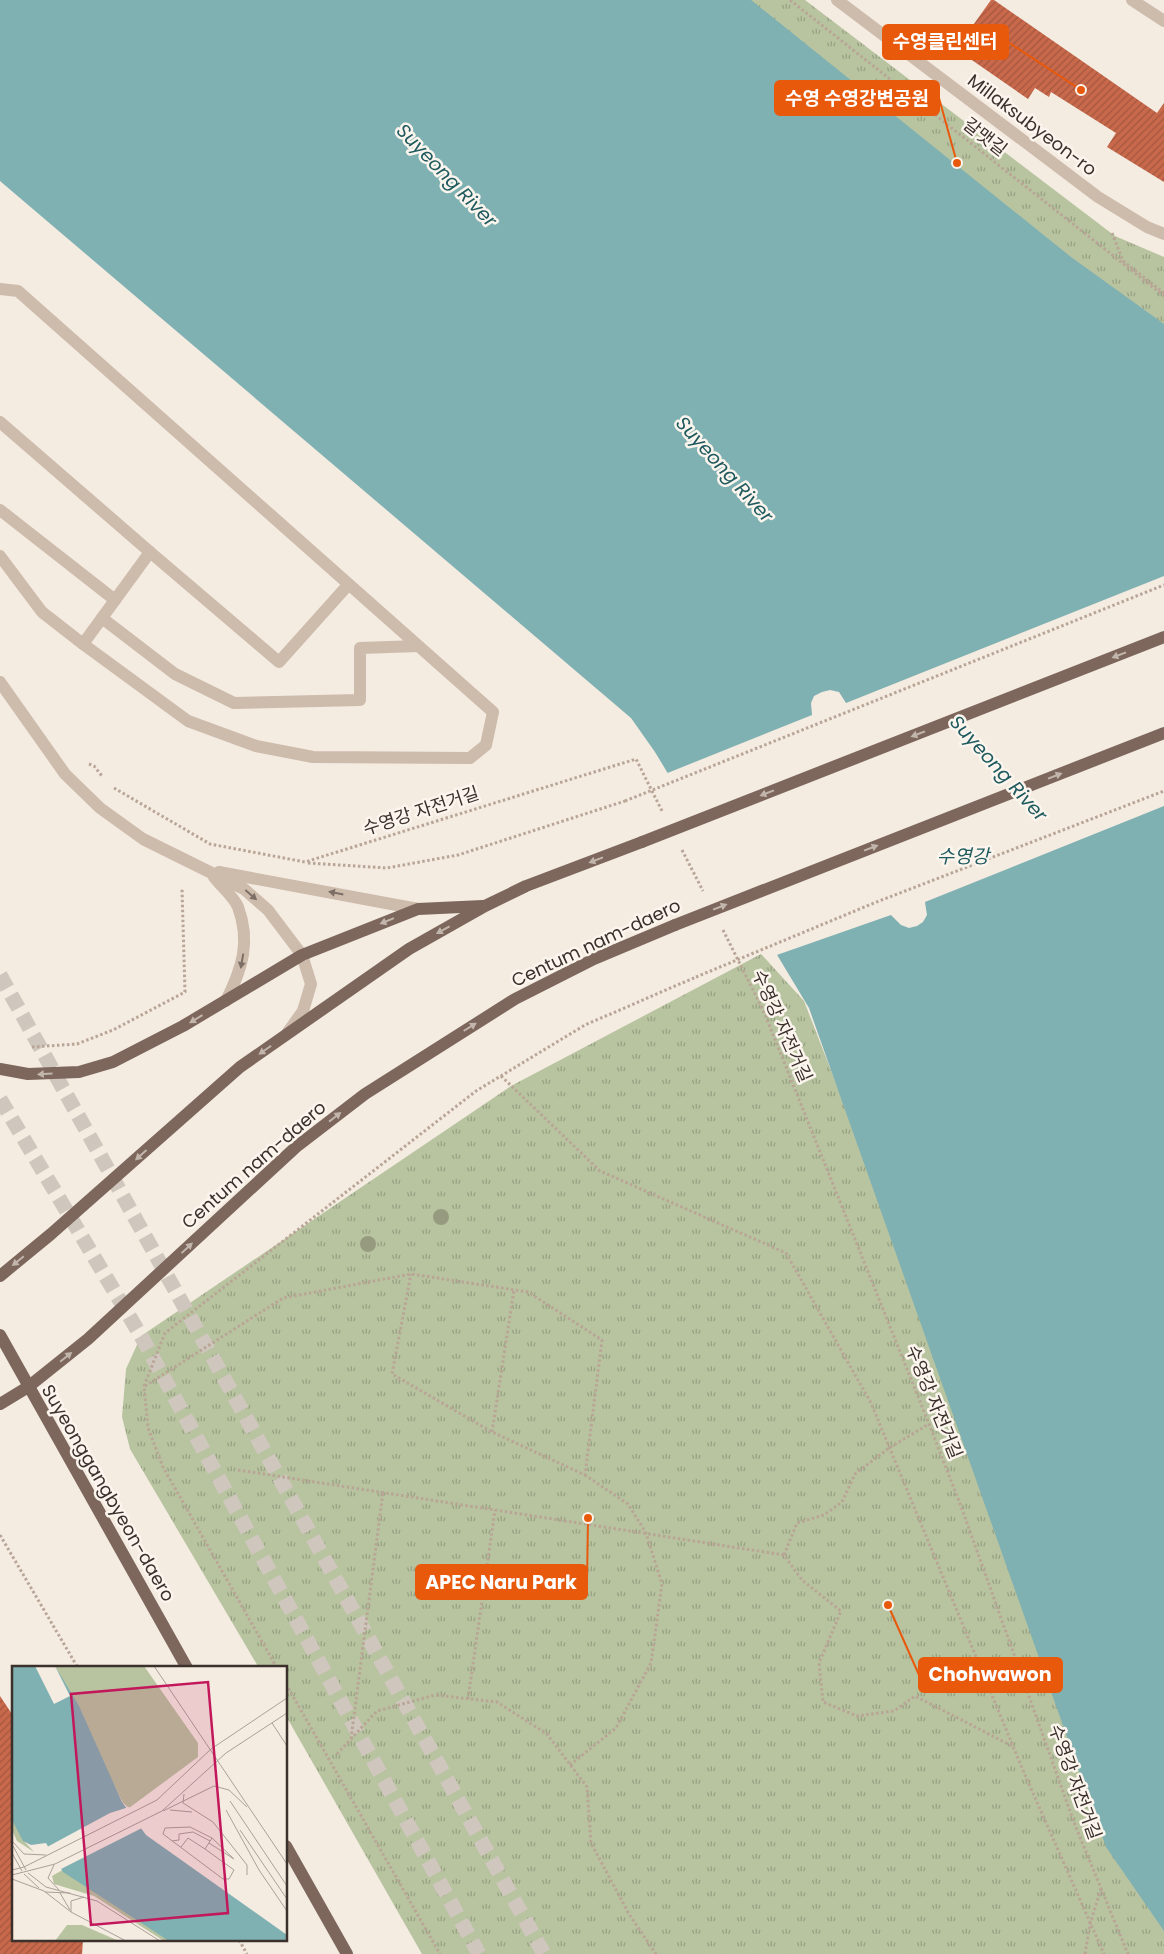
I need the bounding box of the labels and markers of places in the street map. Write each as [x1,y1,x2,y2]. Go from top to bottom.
callout: 수영클린센터 [883,25,1008,59]
callout: 수영 수영강변공원 [775,81,939,115]
callout: APEC Naru Park [416,1565,587,1599]
callout: Chohwawon [919,1658,1062,1692]

